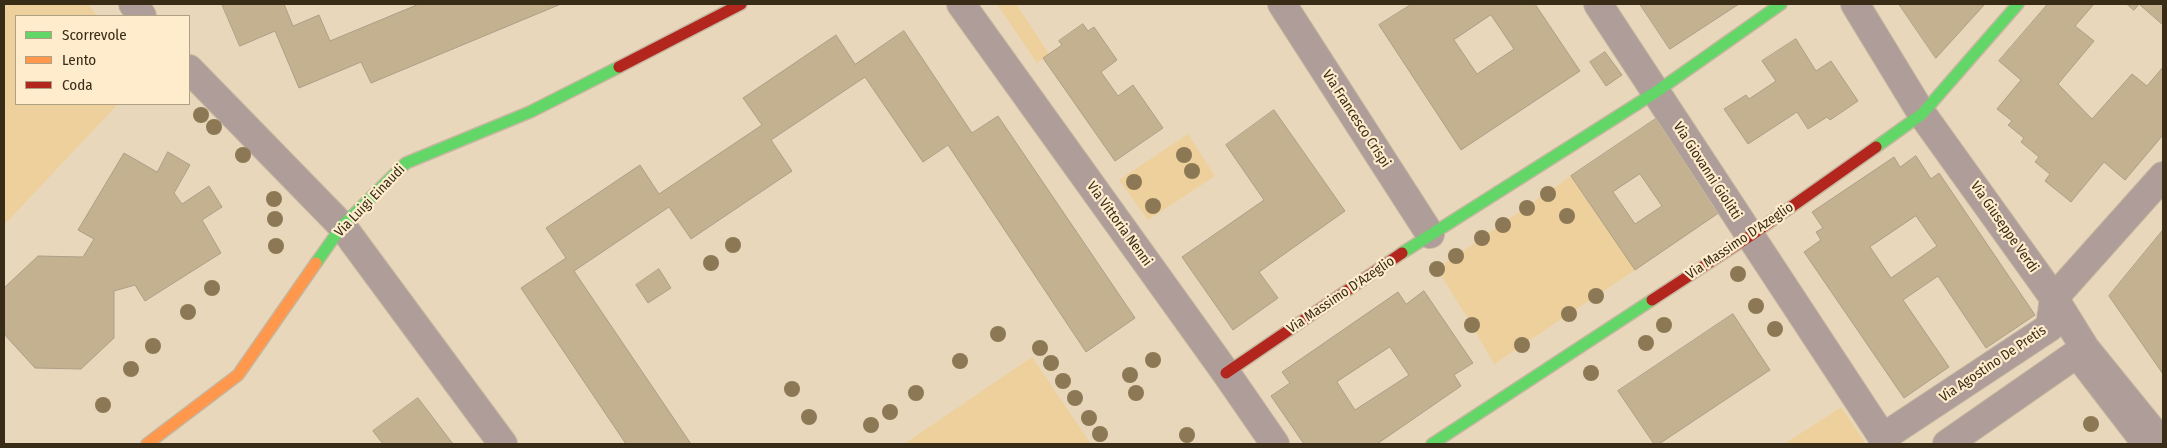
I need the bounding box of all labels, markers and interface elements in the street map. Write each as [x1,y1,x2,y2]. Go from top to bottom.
legend [15,15,190,105]
text: Scorrevole [62,26,127,44]
text: Lento [62,51,96,69]
street label: Via Francesco Crispi [1318,67,1394,171]
text: Coda [62,76,93,94]
street label: Via Giovanni Giolitti [1669,119,1745,223]
street label: Via Luigi Einaudi [331,161,409,241]
street label: Via Giuseppe Verdi [1966,178,2042,276]
street label: Via Vittoria Nenni [1083,179,1155,269]
street label: Via Massimo D'Azeglio [1683,199,1797,283]
street label: Via Massimo D'Azeglio [1284,253,1398,337]
street label: Via Agostino De Pretis [1937,322,2049,406]

